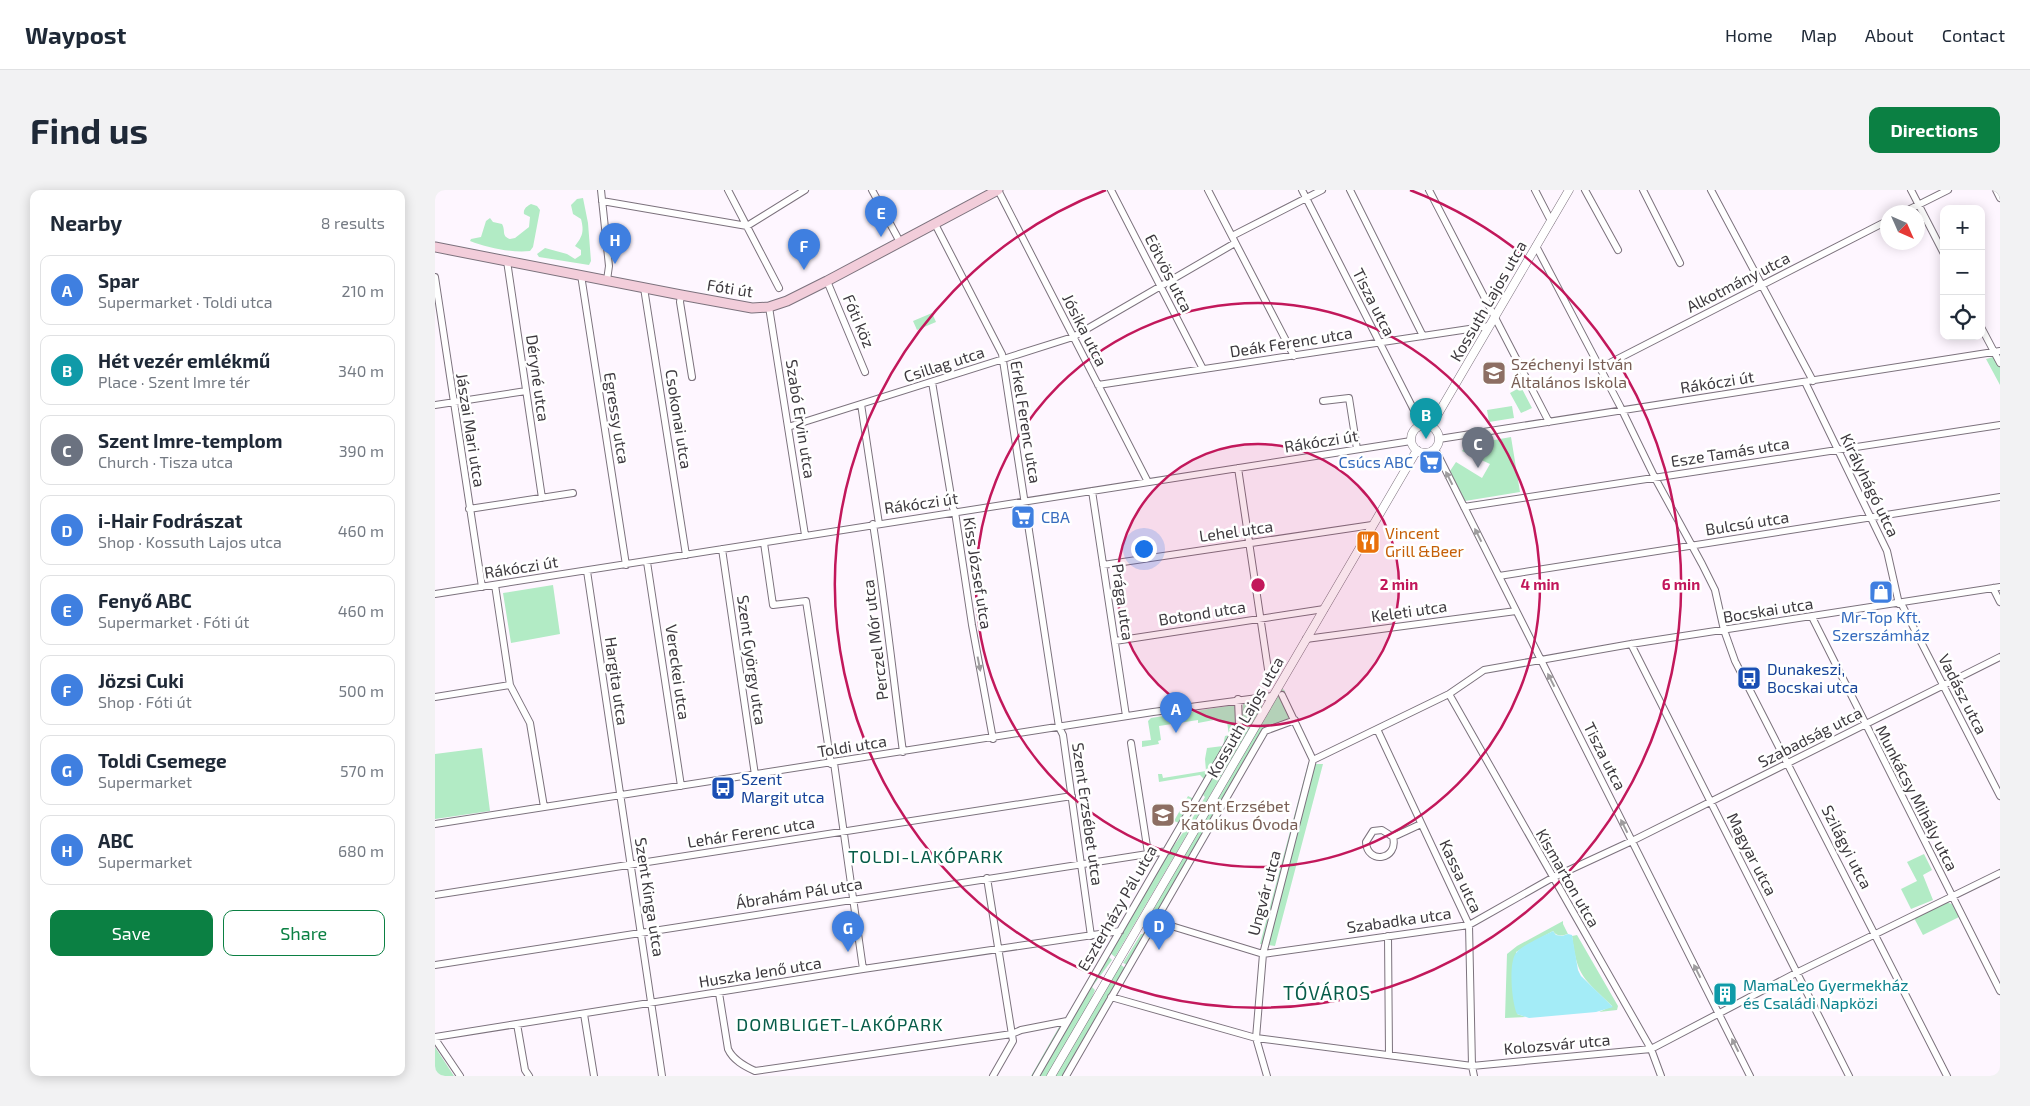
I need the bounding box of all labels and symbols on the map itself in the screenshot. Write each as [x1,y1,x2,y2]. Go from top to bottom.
pin: E [865,196,897,237]
north arrow [1880,205,1925,250]
pin: H [599,223,631,264]
pin: F [788,229,820,270]
street label: Eötvös utca [1142,231,1197,315]
street label: Kossuth Lajos utca [1445,237,1531,365]
street label: Alkotmány utca [1683,247,1793,316]
street label: Tisza utca [1349,265,1400,339]
street label: Fóti út [706,275,754,301]
street label: Jósika utca [1059,290,1112,369]
street label: Fóti köz [840,291,879,350]
street label: Deák Ferenc utca [1228,322,1354,361]
street label: Déryné utca [523,333,554,423]
street label: Csillag utca [901,342,987,386]
place label: Széchenyi István Általános Iskola [1511,354,1633,391]
street label: Szabó Ervin utca [783,358,820,480]
street label: Erkel Ferenc utca [1007,359,1046,485]
school or university icon: Széchenyi István Általános Iskola [1481,360,1507,386]
street label: Rákóczi út [1679,366,1755,397]
street label: Csokonai utca [662,368,697,470]
street label: Jászai Mari utca [453,371,490,488]
street label: Egressy utca [601,371,634,465]
pin: B [1410,398,1442,439]
street label: Rákóczi út [1283,425,1359,456]
pin: C [1462,427,1494,468]
street label: Királyhágó utca [1837,430,1904,540]
street label: Esze Tamás utca [1669,433,1791,470]
supermarket icon: Csúcs ABC [1418,449,1444,475]
place label: Csúcs ABC [1339,452,1413,471]
one-way arrow [1445,471,1453,485]
street label: Rákóczi út [883,488,959,517]
supermarket icon: CBA [1010,504,1036,530]
place label: CBA [1041,507,1070,526]
street label: Bulcsú utca [1704,507,1790,538]
street label: Kiss József utca [960,515,997,630]
street label: Lehel utca [1198,516,1274,545]
place label: Vincent Grill &Beer [1385,523,1465,560]
one-way arrow [1474,528,1482,542]
restaurant icon: Vincent Grill &Beer [1355,529,1381,555]
your location [1131,536,1157,562]
street label: Rákóczi út [483,551,559,582]
street label: Prága utca [1109,562,1138,642]
text: 2 min [1380,575,1418,593]
text: 4 min [1520,575,1560,593]
text: 6 min [1662,575,1700,593]
centre of rings [1249,576,1267,594]
street label: Perczel Mór utca [858,579,891,701]
shop icon: Mr-Top Kft. Szerszámház [1868,579,1894,605]
street label: Bocskai utca [1721,593,1814,626]
street label: Szent György utca [734,594,771,726]
street label: Botond utca [1157,596,1247,629]
street label: Keleti utca [1370,596,1448,625]
place label: Mr-Top Kft. Szerszámház [1832,607,1930,644]
street label: Vereckei utca [662,623,695,721]
street label: Hargita utca [602,636,633,726]
street label: Vadász utca [1935,650,1992,737]
street label: Kossuth Lajos utca [1202,653,1288,781]
one-way arrow [975,656,983,672]
place label: Dunakeszi, Bocskai utca [1767,659,1858,696]
bus stop icon: Dunakeszi, Bocskai utca [1736,665,1762,691]
one-way arrow [1547,673,1555,688]
pin: A [1160,692,1192,733]
street label: Szabadság utca [1755,702,1865,771]
street label: Tisza utca [1580,719,1631,793]
street label: Munkácsy Mihály utca [1872,722,1962,874]
street label: Toldi utca [816,731,888,760]
street label: Szent Erzsébet utca [1069,741,1108,887]
place label: Szent Margit utca [741,769,825,806]
bus stop icon: Szent Margit utca [710,775,736,801]
place label: Szent Erzsébet Katolikus Óvoda [1181,796,1298,833]
school or university icon: Szent Erzsébet Katolikus Óvoda [1150,802,1176,828]
street label: Szilágyi utca [1818,802,1877,892]
street label: Magyar utca [1723,809,1781,898]
street label: Lehár Ferenc utca [686,812,816,851]
one-way arrow [1620,818,1628,833]
street label: Kismarton utca [1533,825,1604,930]
street label: Szent Kinga utca [632,836,669,958]
street label: Kassa utca [1436,836,1487,915]
street label: Eszterházy Pál utca [1073,841,1160,974]
district label: TOLDI-LAKÓPARK [848,845,1004,867]
street label: Ungvár utca [1243,848,1284,938]
street label: Ábrahám Pál utca [734,873,864,912]
street label: Szabadka utca [1345,903,1452,936]
pin: D [1143,909,1175,950]
pin: G [832,911,864,952]
street label: Huszka Jenő utca [697,952,823,991]
one-way arrow [1693,964,1701,978]
place label: MamaLeo Gyermekház és Családi Napközi [1743,975,1908,1012]
district label: TÓVÁROS [1283,981,1371,1004]
building icon: MamaLeo Gyermekház és Családi Napközi [1712,981,1738,1007]
district label: DOMBLIGET-LAKÓPARK [736,1013,944,1035]
street label: Kolozsvár utca [1503,1029,1611,1058]
one-way arrow [1731,1038,1739,1052]

